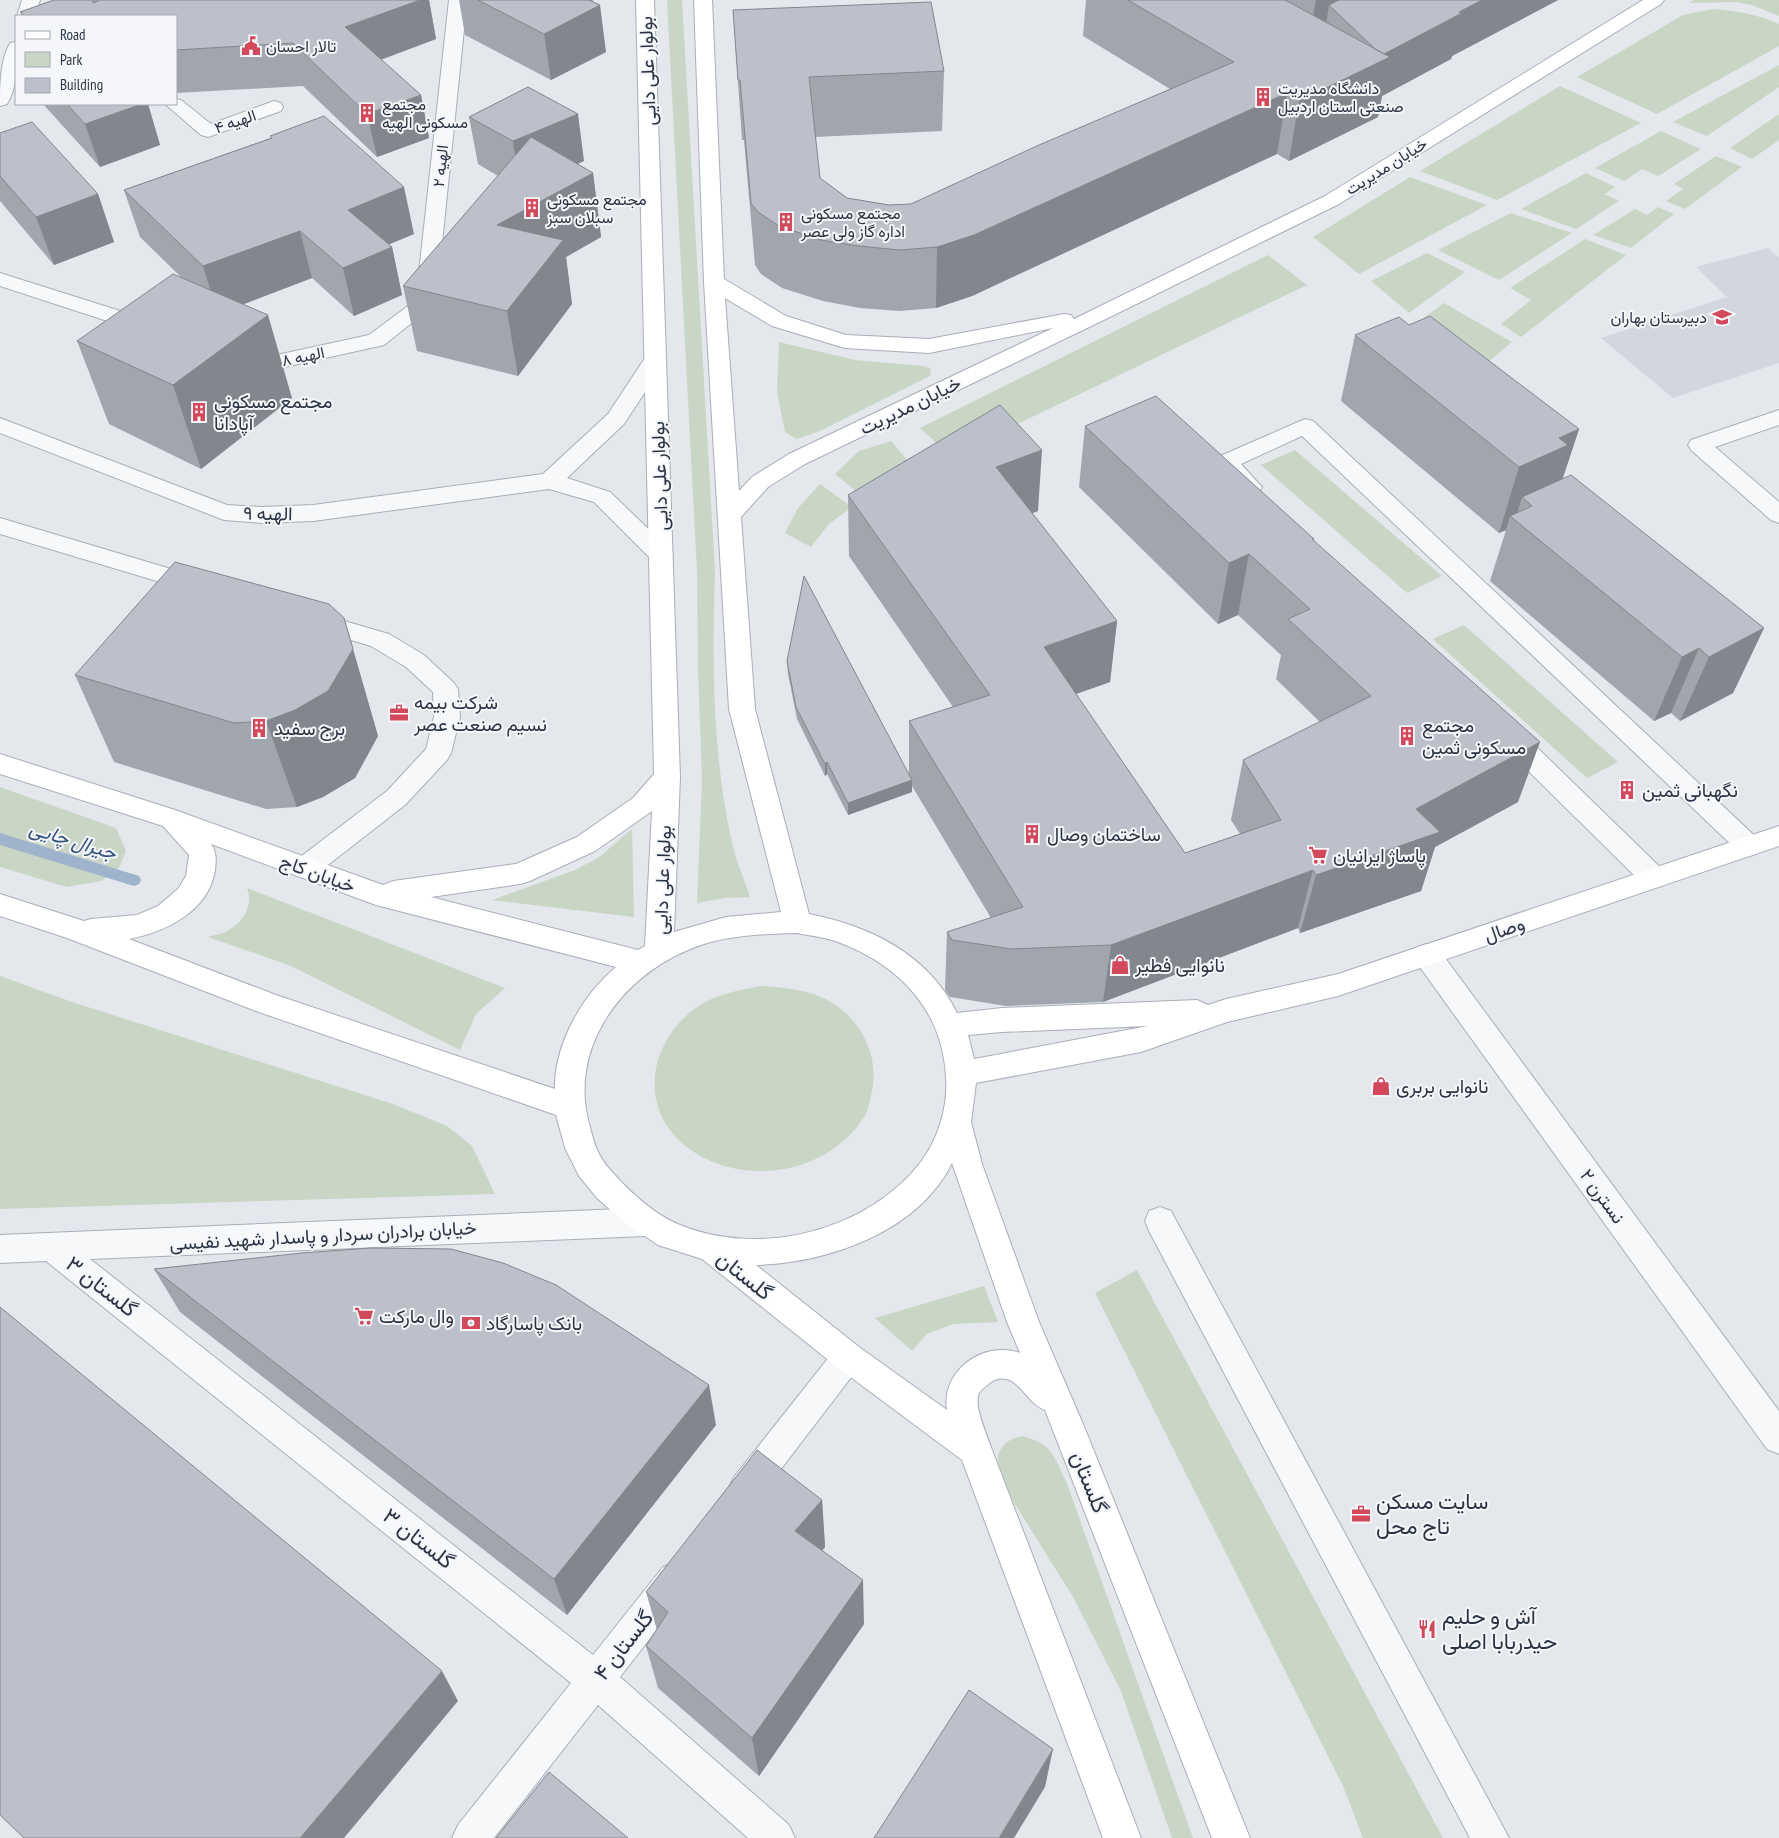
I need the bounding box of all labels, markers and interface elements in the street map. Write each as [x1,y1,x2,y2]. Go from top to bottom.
legend [15,15,178,105]
street label: بولوار علی دایی [633,16,661,126]
text: Road [60,25,86,44]
public building icon: تالار احسان [240,35,262,57]
place label: تالار احسان [266,36,336,57]
text: Park [60,50,82,69]
text: Building [60,75,103,94]
place label: دانشگاه مدیریت صنعتی استان اردبیل [1278,78,1404,117]
building icon: دانشگاه مدیریت صنعتی استان اردبیل [1252,86,1274,108]
place label: مجتمع مسکونی الهیه [382,94,468,133]
building icon: مجتمع مسکونی الهیه [356,102,378,124]
street label: الهیه ۴ [211,105,259,138]
street label: خیابان مدیریت [1341,133,1431,200]
street label: الهیه ۲ [428,144,453,188]
place label: مجتمع مسکونی سبلان سبز [546,189,647,228]
building icon: مجتمع مسکونی سبلان سبز [521,197,543,219]
place label: مجتمع مسکونی اداره گاز ولی عصر [800,203,905,242]
building icon: مجتمع مسکونی اداره گاز ولی عصر [775,211,797,233]
school or university icon: دبیرستان بهاران [1711,306,1733,328]
place label: دبیرستان بهاران [1610,307,1707,328]
street label: الهیه ۸ [280,342,326,371]
street label: خیابان مدیریت [855,370,965,440]
place label: مجتمع مسکونی آپادانا [214,389,332,437]
building icon: مجتمع مسکونی آپادانا [188,401,210,423]
street label: بولوار علی دایی [645,421,673,531]
street label: الهیه ۹ [243,501,293,525]
place label: شرکت بیمه نسیم صنعت عصر [413,690,547,737]
office icon: شرکت بیمه نسیم صنعت عصر [388,702,410,724]
place label: مجتمع مسکونی ثمین [1422,713,1526,759]
place label: برج سفید [274,716,345,741]
building icon: برج سفید [248,717,270,739]
building icon: مجتمع مسکونی ثمین [1396,725,1418,747]
place label: نگهبانی ثمین [1642,778,1738,802]
building icon: نگهبانی ثمین [1616,779,1638,801]
water label: جیرال چایی [26,814,120,867]
place label: ساختمان وصال [1047,822,1161,846]
building icon: ساختمان وصال [1021,823,1043,845]
street label: بولوار علی دایی [648,825,676,935]
place label: پاساژ ایرانیان [1333,843,1426,869]
supermarket icon: پاساژ ایرانیان [1307,844,1329,866]
street label: خیابان کاج [277,848,359,899]
street label: وصال [1480,911,1528,947]
place label: نانوایی فطیر [1134,953,1225,977]
shop icon: نانوایی فطیر [1109,954,1131,976]
place label: نانوایی بربری [1396,1074,1488,1098]
shop icon: نانوایی بربری [1370,1075,1392,1097]
street label: نسترن ۲ [1575,1164,1631,1228]
street label: خیابان برادران سردار و پاسدار شهید نفیسی [169,1215,477,1257]
street label: گلستان [711,1244,779,1306]
street label: گلستان ۳ [60,1249,144,1323]
place label: وال مارکت [379,1304,454,1328]
supermarket icon: وال مارکت [353,1305,375,1327]
place label: بانک پاسارگاد [486,1311,582,1337]
bank icon: بانک پاسارگاد [460,1312,482,1334]
street label: گلستان [1065,1447,1115,1517]
place label: سایت مسکن تاج محل [1376,1487,1488,1541]
street label: گلستان ۳ [377,1501,461,1575]
office icon: سایت مسکن تاج محل [1350,1503,1372,1525]
place label: آش و حلیم حیدربابا اصلی [1442,1602,1557,1655]
street label: گلستان ۴ [587,1604,659,1686]
restaurant icon: آش و حلیم حیدربابا اصلی [1416,1618,1438,1640]

